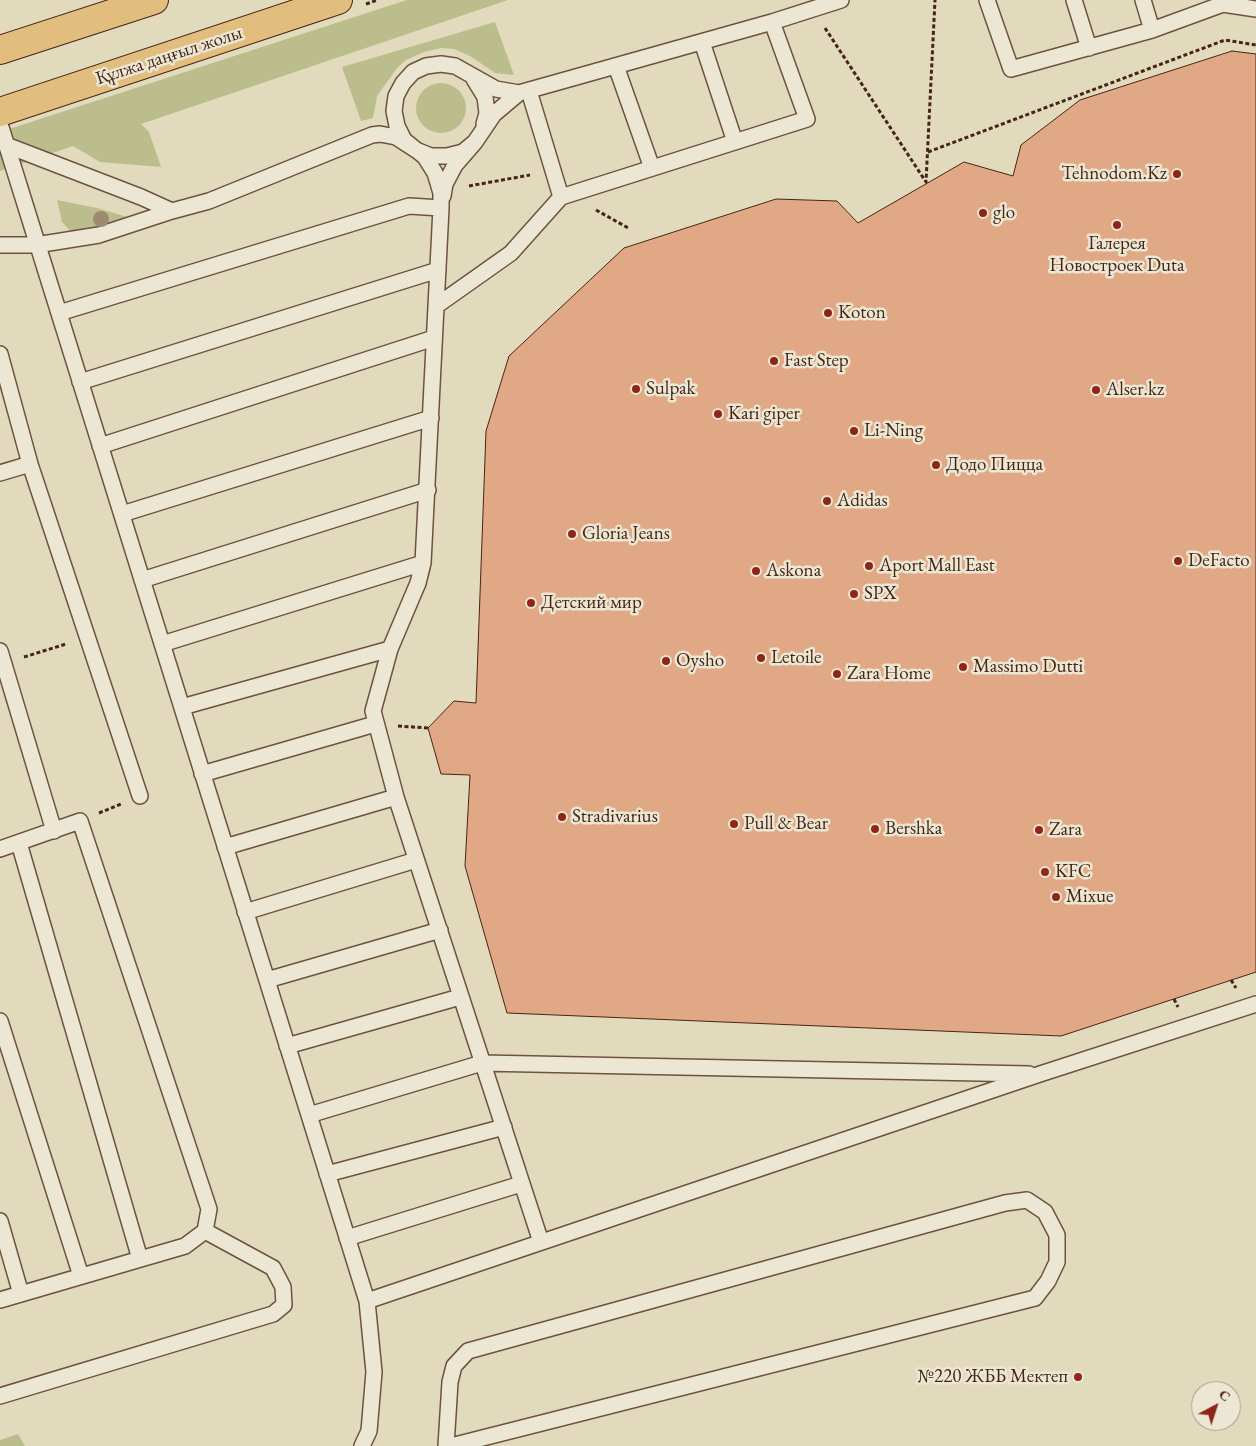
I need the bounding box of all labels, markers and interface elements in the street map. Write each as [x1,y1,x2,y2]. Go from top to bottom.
street label: Құлжа даңғыл жолы [93,22,245,90]
place label: Tehnodom.Kz [1061,163,1167,185]
marker: Tehnodom.Kz [1171,168,1183,180]
place label: glo [993,202,1015,224]
marker: glo [977,207,989,219]
marker: Галерея Новостроек Duta [1111,219,1123,231]
place label: Галерея Новостроек Duta [1049,233,1185,277]
place label: Koton [838,302,886,324]
marker: Koton [822,307,834,319]
place label: Fast Step [784,350,849,372]
marker: Fast Step [768,355,780,367]
place label: Sulpak [646,378,695,400]
place label: Alser.kz [1106,379,1164,401]
marker: Sulpak [630,383,642,395]
marker: Alser.kz [1090,384,1102,396]
place label: Kari giper [728,403,800,425]
marker: Kari giper [712,408,724,420]
place label: Li-Ning [864,420,923,442]
marker: Li-Ning [848,425,860,437]
place label: Додо Пицца [946,454,1043,476]
marker: Додо Пицца [930,459,942,471]
place label: Adidas [837,490,888,512]
marker: Adidas [821,495,833,507]
place label: Gloria Jeans [582,523,670,545]
marker: Gloria Jeans [566,528,578,540]
place label: DeFacto [1188,550,1250,572]
place label: Aport Mall East [879,555,995,577]
marker: DeFacto [1172,555,1184,567]
place label: Askona [766,560,821,582]
marker: Aport Mall East [863,560,875,572]
marker: Askona [750,565,762,577]
place label: SPX [864,583,897,605]
marker: SPX [848,588,860,600]
place label: Детский мир [541,592,642,614]
marker: Детский мир [525,597,537,609]
place label: Letoile [771,647,822,669]
place label: Oysho [676,650,724,672]
marker: Letoile [755,652,767,664]
marker: Oysho [660,655,672,667]
place label: Massimo Dutti [973,656,1083,678]
marker: Massimo Dutti [957,661,969,673]
place label: Zara Home [847,663,931,685]
marker: Zara Home [831,668,843,680]
place label: Stradivarius [572,806,658,828]
marker: Stradivarius [556,811,568,823]
place label: Pull & Bear [744,813,828,835]
marker: Pull & Bear [728,818,740,830]
place label: Bershka [885,818,942,840]
place label: Zara [1049,819,1082,841]
marker: Bershka [869,823,881,835]
marker: Zara [1033,824,1045,836]
place label: KFC [1055,861,1091,883]
marker: KFC [1039,866,1051,878]
place label: Mixue [1066,886,1113,908]
marker: Mixue [1050,891,1062,903]
place label: №220 ЖББ Мектеп [918,1366,1068,1388]
marker: №220 ЖББ Мектеп [1072,1371,1084,1383]
north arrow [1191,1381,1241,1431]
text: С [1215,1385,1235,1405]

